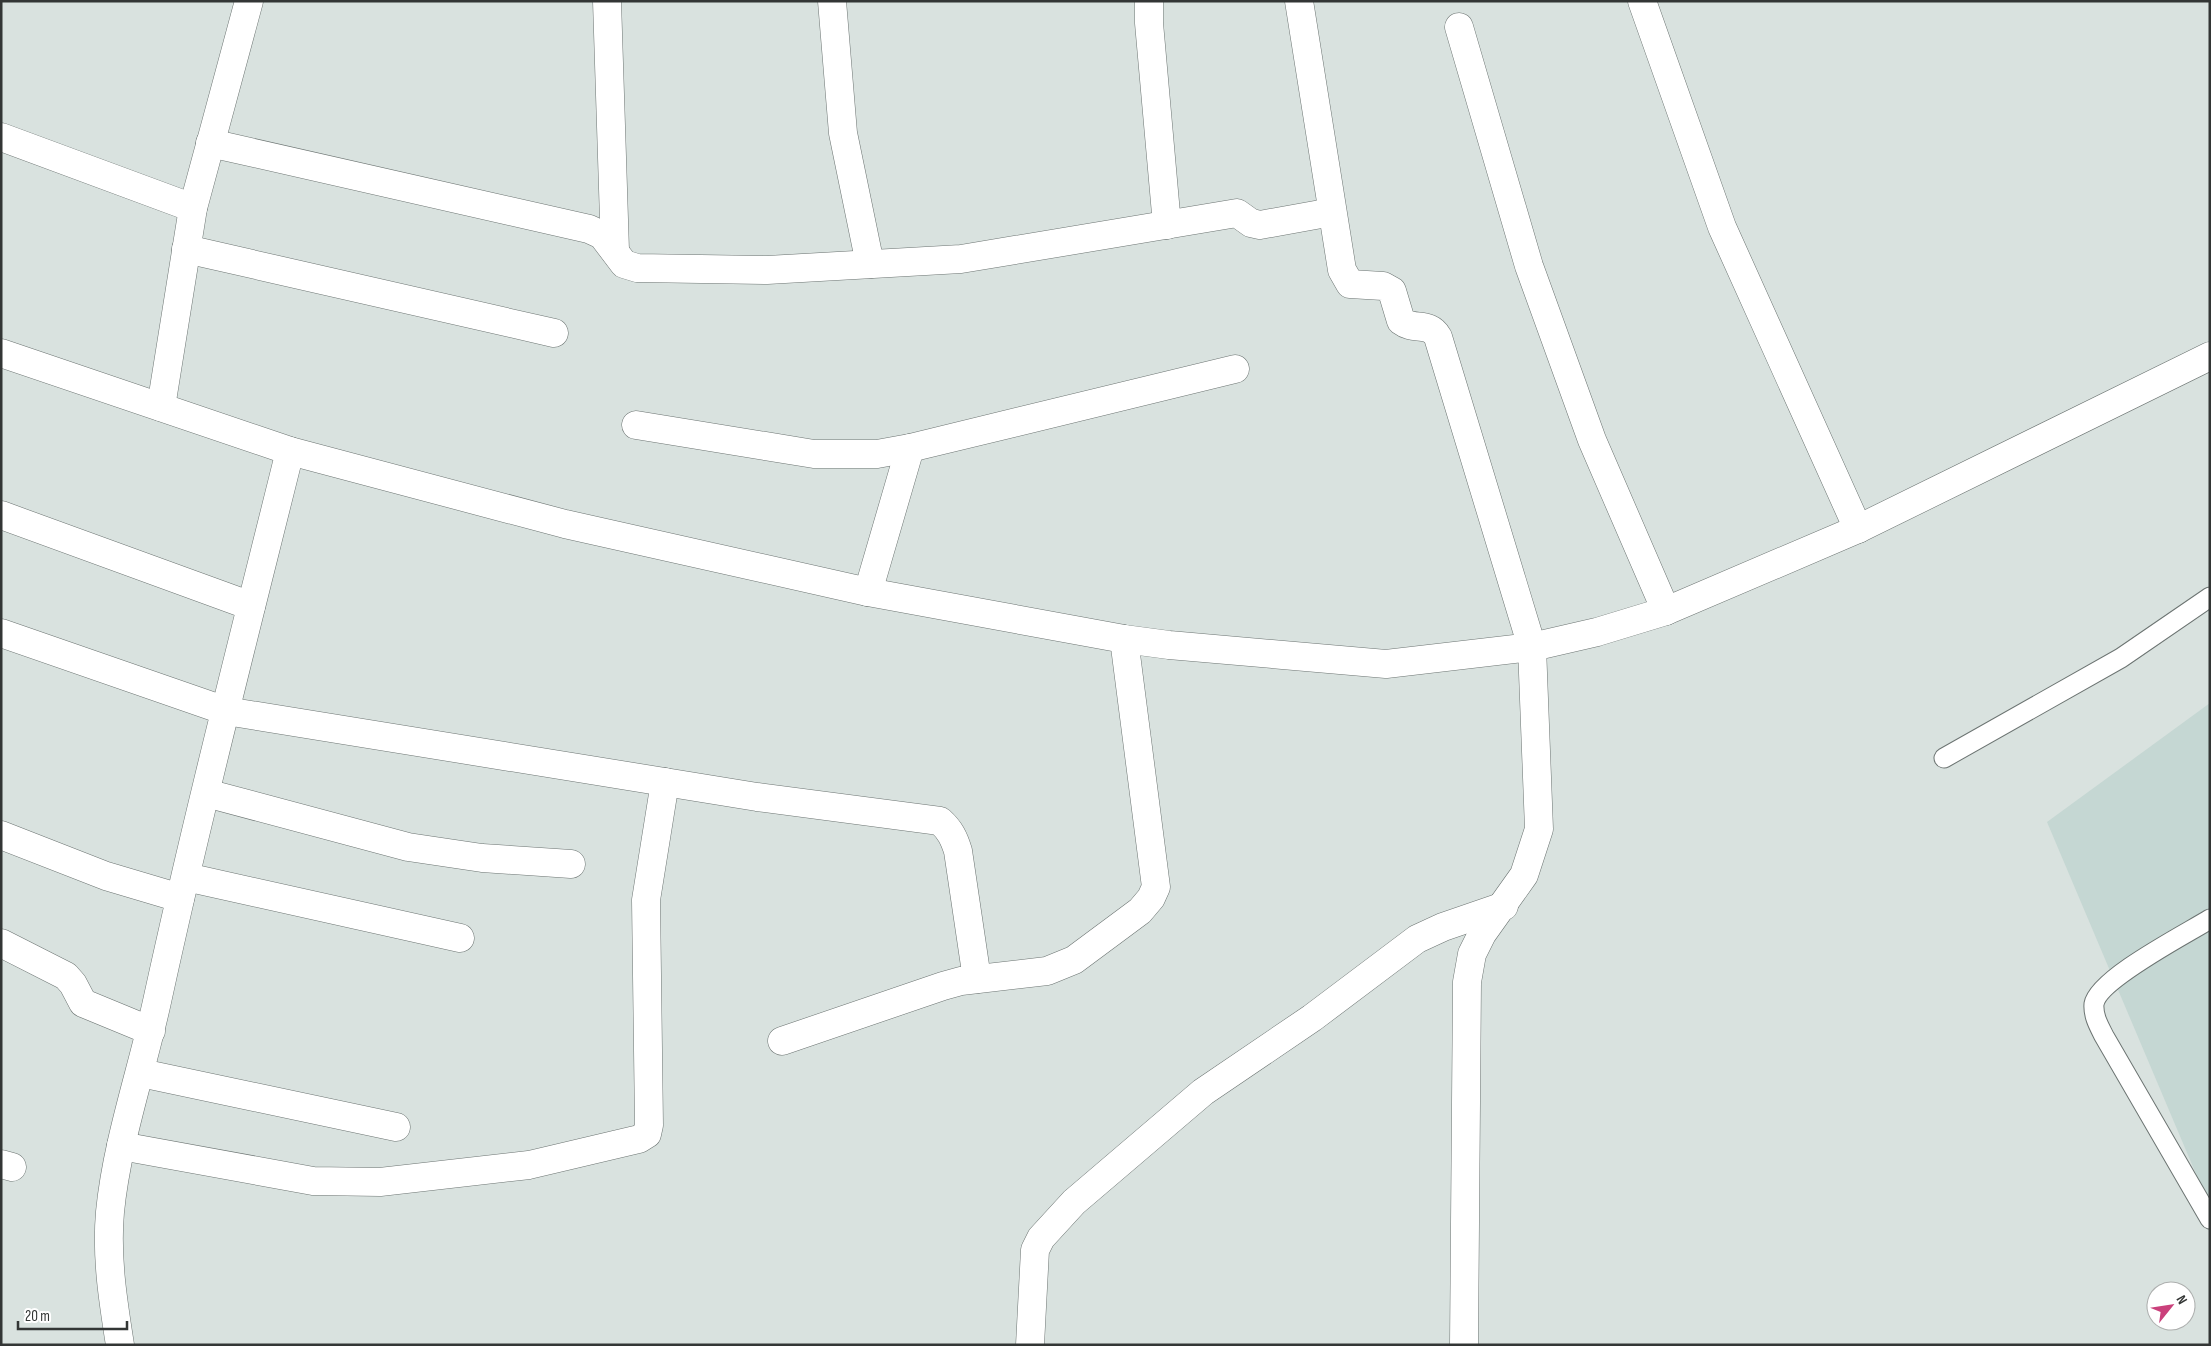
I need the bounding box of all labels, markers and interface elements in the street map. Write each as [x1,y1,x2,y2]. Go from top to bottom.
north arrow [2146,1281,2196,1331]
text: N [2173,1292,2191,1307]
scale bar [18,1298,126,1330]
text: 20 m [25,1307,50,1326]

